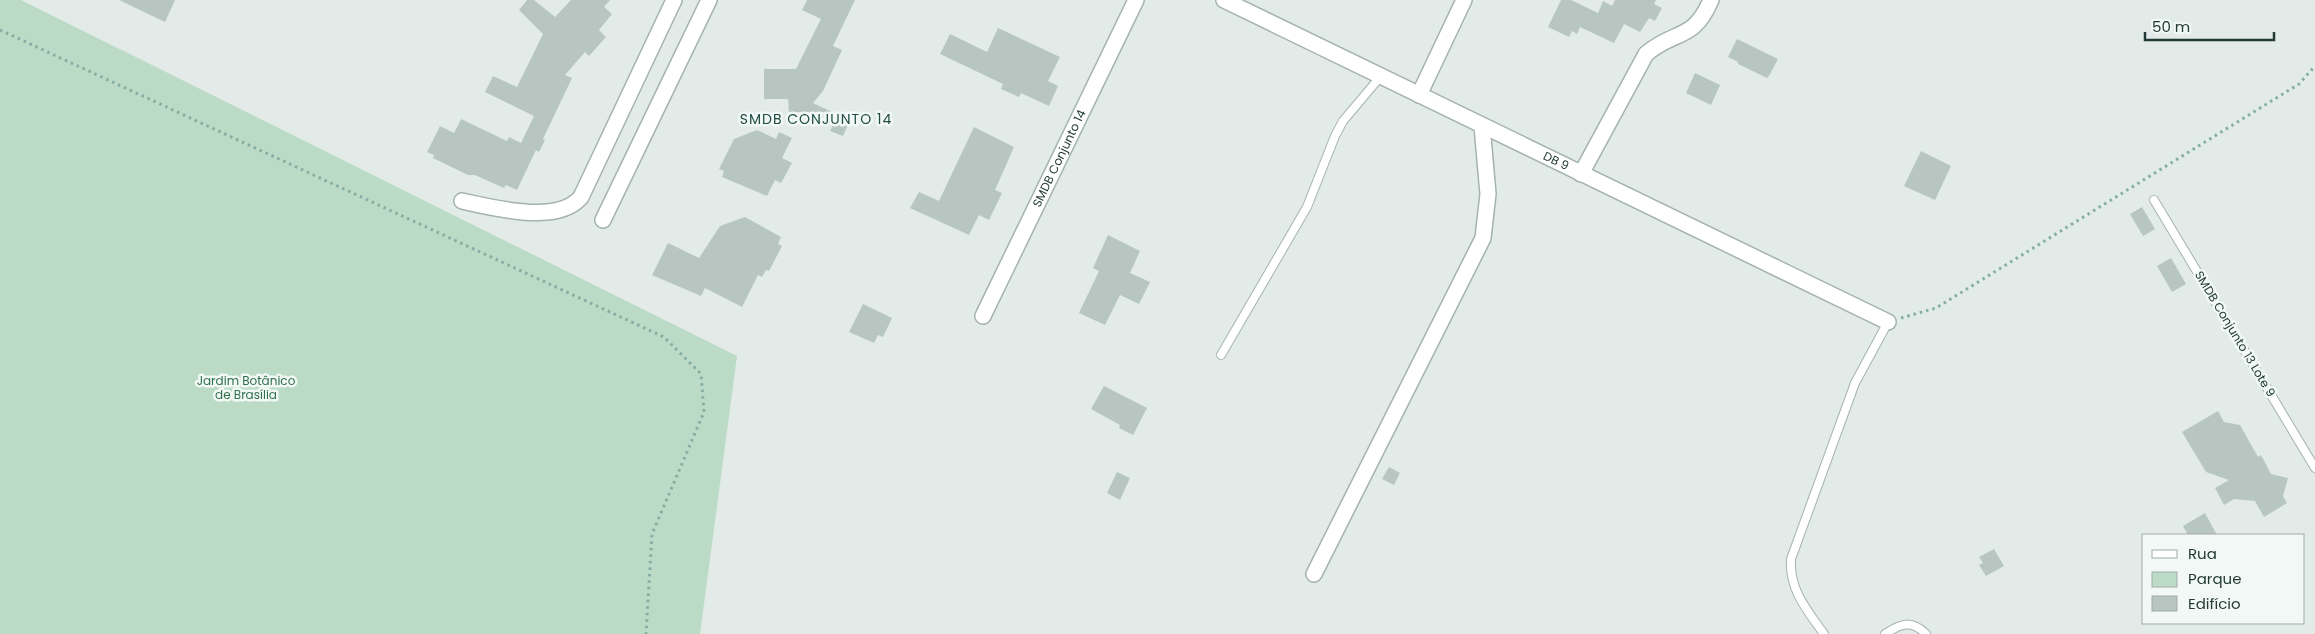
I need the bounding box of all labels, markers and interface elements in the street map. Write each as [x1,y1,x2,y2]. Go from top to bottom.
scale bar [2145,10,2274,42]
text: 50 m [2152,16,2190,37]
street label: SMDB Conjunto 14 [1028,106,1090,210]
district label: SMDB CONJUNTO 14 [740,109,892,129]
street label: DB 9 [1541,147,1572,174]
street label: SMDB Conjunto 13 Lote 9 [2191,268,2280,400]
park label: Jardim Botânico de Brasília [197,372,296,403]
legend [2142,534,2305,624]
text: Rua [2188,543,2217,564]
text: Parque [2188,568,2241,589]
text: Edifício [2188,593,2241,614]

